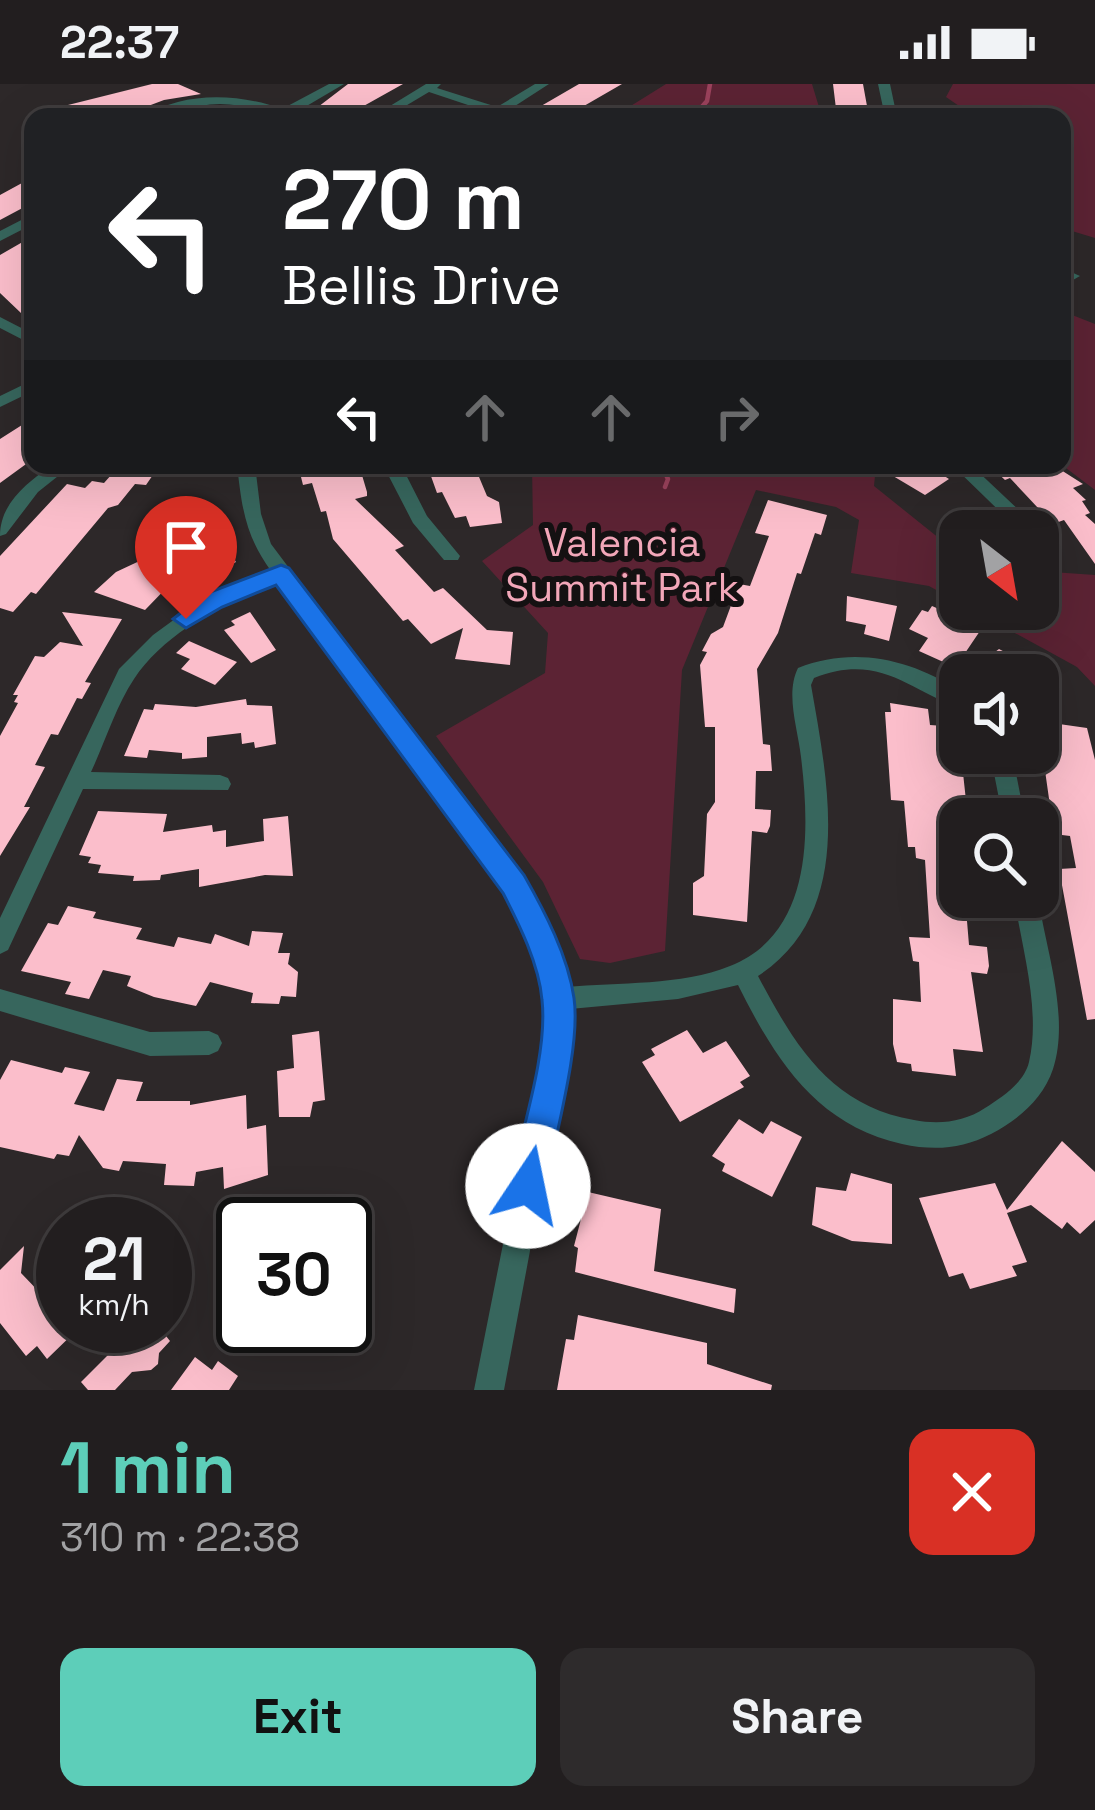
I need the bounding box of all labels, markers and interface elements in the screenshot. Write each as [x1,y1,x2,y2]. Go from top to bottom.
text: 22:37 [60,14,179,71]
text: 270 m [282,146,525,254]
icon: left [84,156,240,312]
text: Bellis Drive [282,251,561,320]
icon: left [326,384,392,450]
icon: ahead [452,384,518,450]
icon: ahead [578,384,644,450]
icon: right [704,384,770,450]
pin [135,496,237,619]
north arrow [939,510,1059,630]
map controls [939,510,1059,918]
icon: arrive [153,514,219,580]
park label: Valencia Summit Park [505,518,739,612]
button: sound [939,654,1059,774]
button: search [939,798,1059,918]
position arrow [465,1123,591,1249]
speed limit sign: 30 [216,1197,372,1353]
text: 21 [83,1221,145,1298]
text: km/h [78,1285,150,1324]
text: 1 min [60,1422,236,1514]
button: close [909,1429,1035,1555]
text: 310 m · 22:38 [60,1513,300,1562]
button: Exit [60,1648,536,1786]
button: Share [560,1648,1035,1786]

